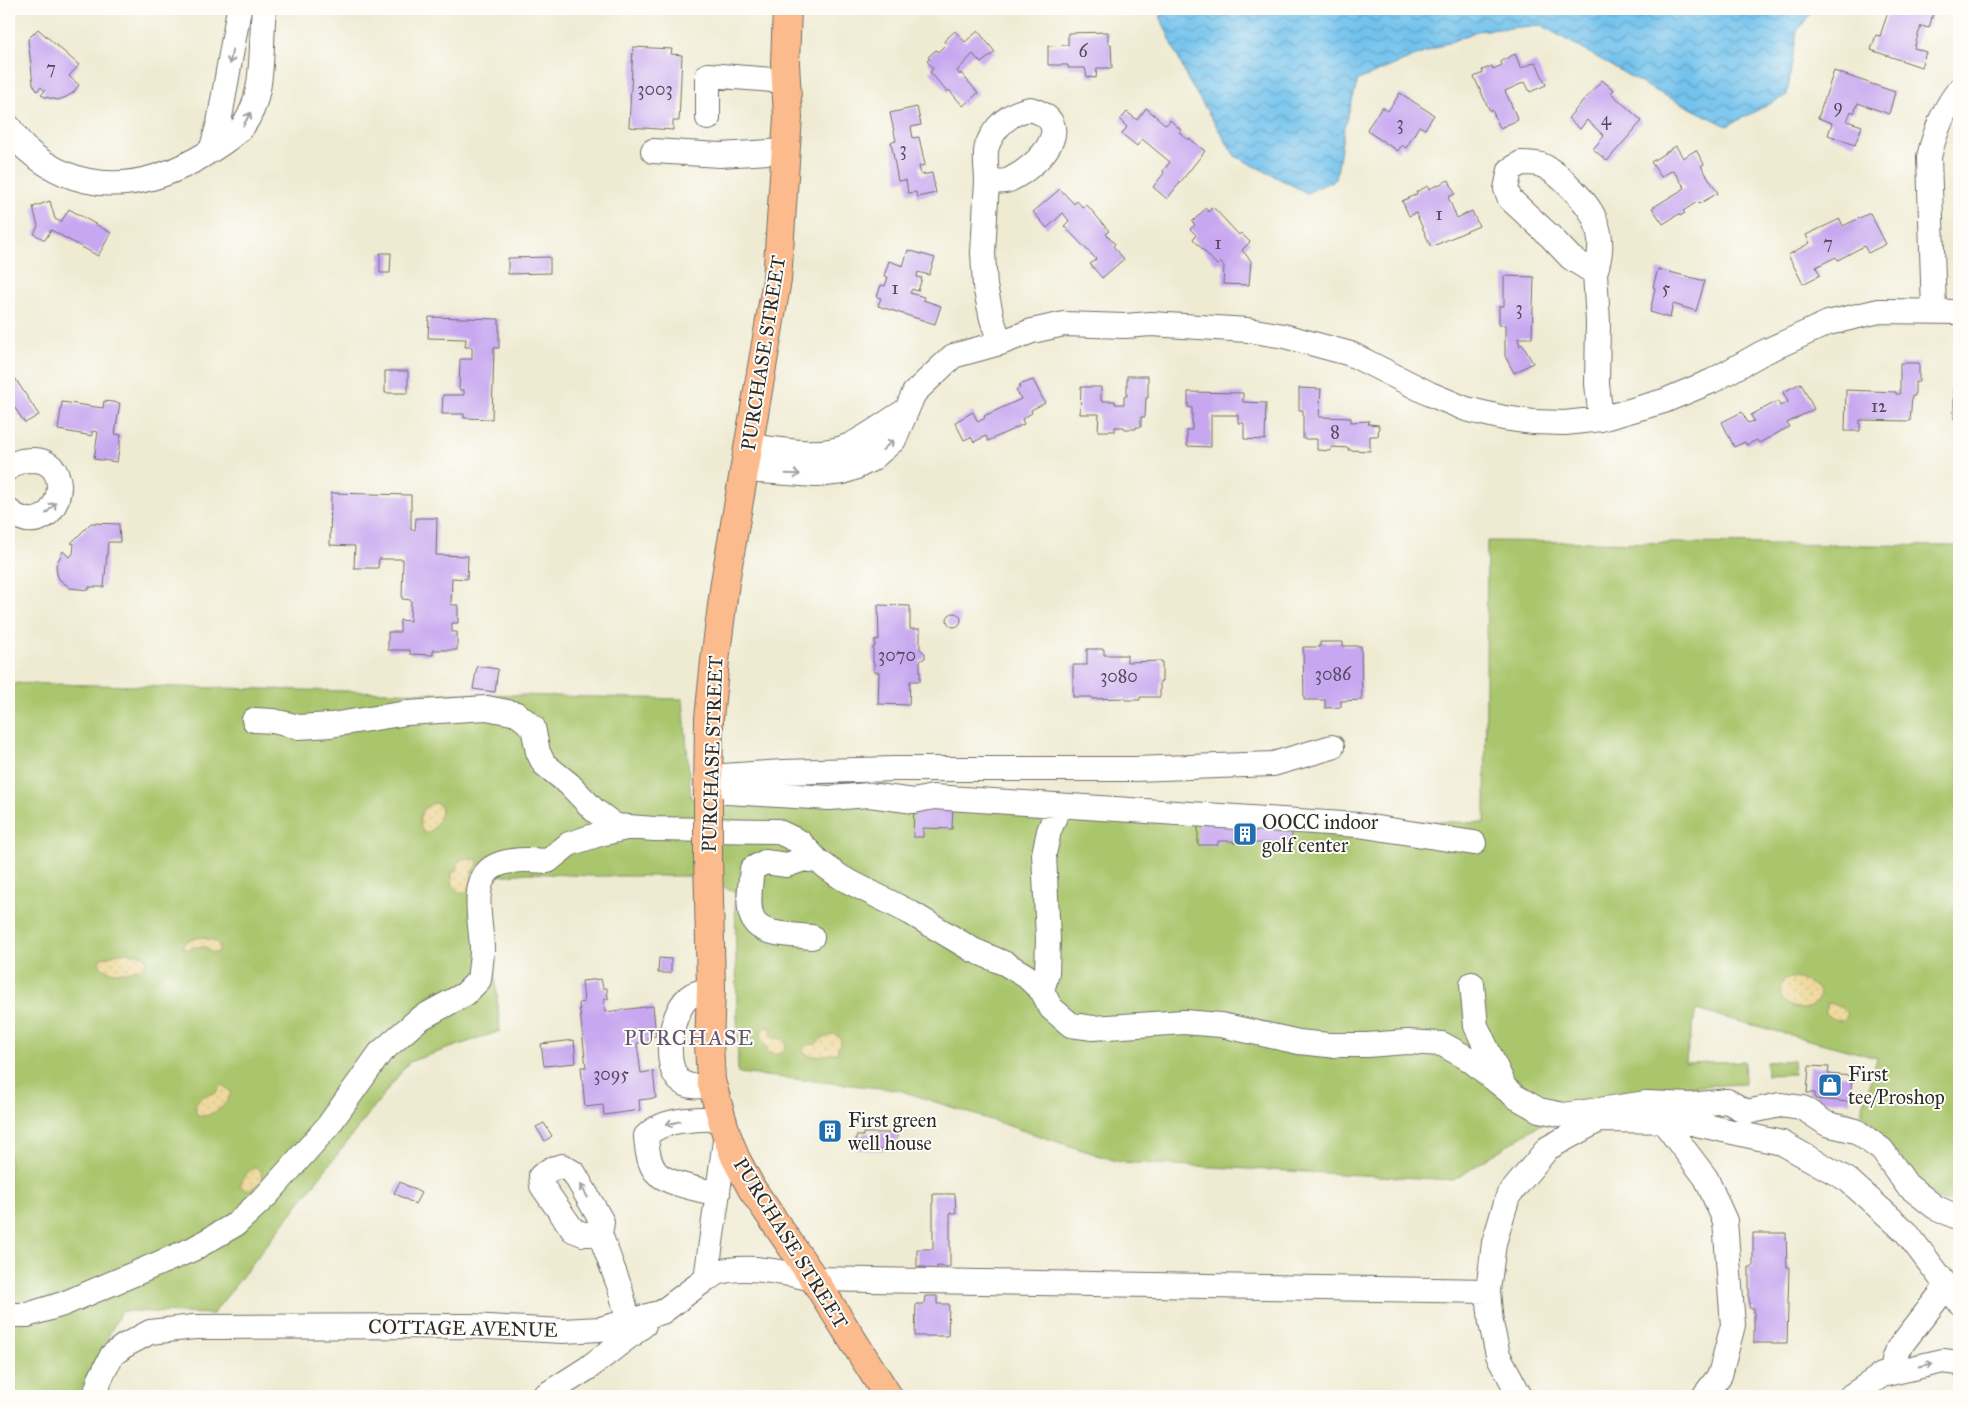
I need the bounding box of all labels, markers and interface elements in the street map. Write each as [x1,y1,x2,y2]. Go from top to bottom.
house number: 6 [1078,40,1088,62]
one-way arrow [226,49,236,65]
house number: 7 [46,57,56,79]
house number: 3003 [637,78,673,100]
house number: 9 [1833,95,1843,117]
house number: 4 [1601,108,1612,130]
house number: 3 [1396,112,1404,134]
one-way arrow [242,113,252,127]
house number: 3 [899,138,907,160]
house number: 1 [1435,203,1443,225]
house number: 1 [1214,232,1222,254]
house number: 7 [1823,232,1833,254]
street label: PURCHASE STREET [736,253,790,452]
house number: 1 [891,277,899,299]
house number: 5 [1662,277,1671,299]
house number: 3 [1515,297,1523,319]
house number: 12 [1871,395,1887,417]
house number: 8 [1330,421,1340,443]
one-way arrow [881,439,894,451]
one-way arrow [785,470,801,479]
one-way arrow [45,502,57,515]
house number: 3070 [878,644,916,666]
street label: PURCHASE STREET [697,655,727,853]
house number: 3086 [1315,663,1352,685]
house number: 3080 [1100,665,1138,687]
place label: OOCC indoor golf center [1262,810,1379,858]
building icon: OOCC indoor golf center [1232,821,1258,847]
district label: PURCHASE [624,1024,754,1051]
place label: First tee/Proshop [1848,1062,1945,1109]
house number: 3095 [593,1063,629,1085]
shop icon: First tee/Proshop [1817,1072,1843,1098]
place label: First green well house [848,1108,937,1155]
building icon: First green well house [817,1118,843,1144]
one-way arrow [666,1119,682,1128]
street label: PURCHASE STREET [729,1153,854,1333]
one-way arrow [579,1183,589,1198]
street label: COTTAGE AVENUE [368,1314,558,1342]
one-way arrow [1918,1360,1934,1369]

